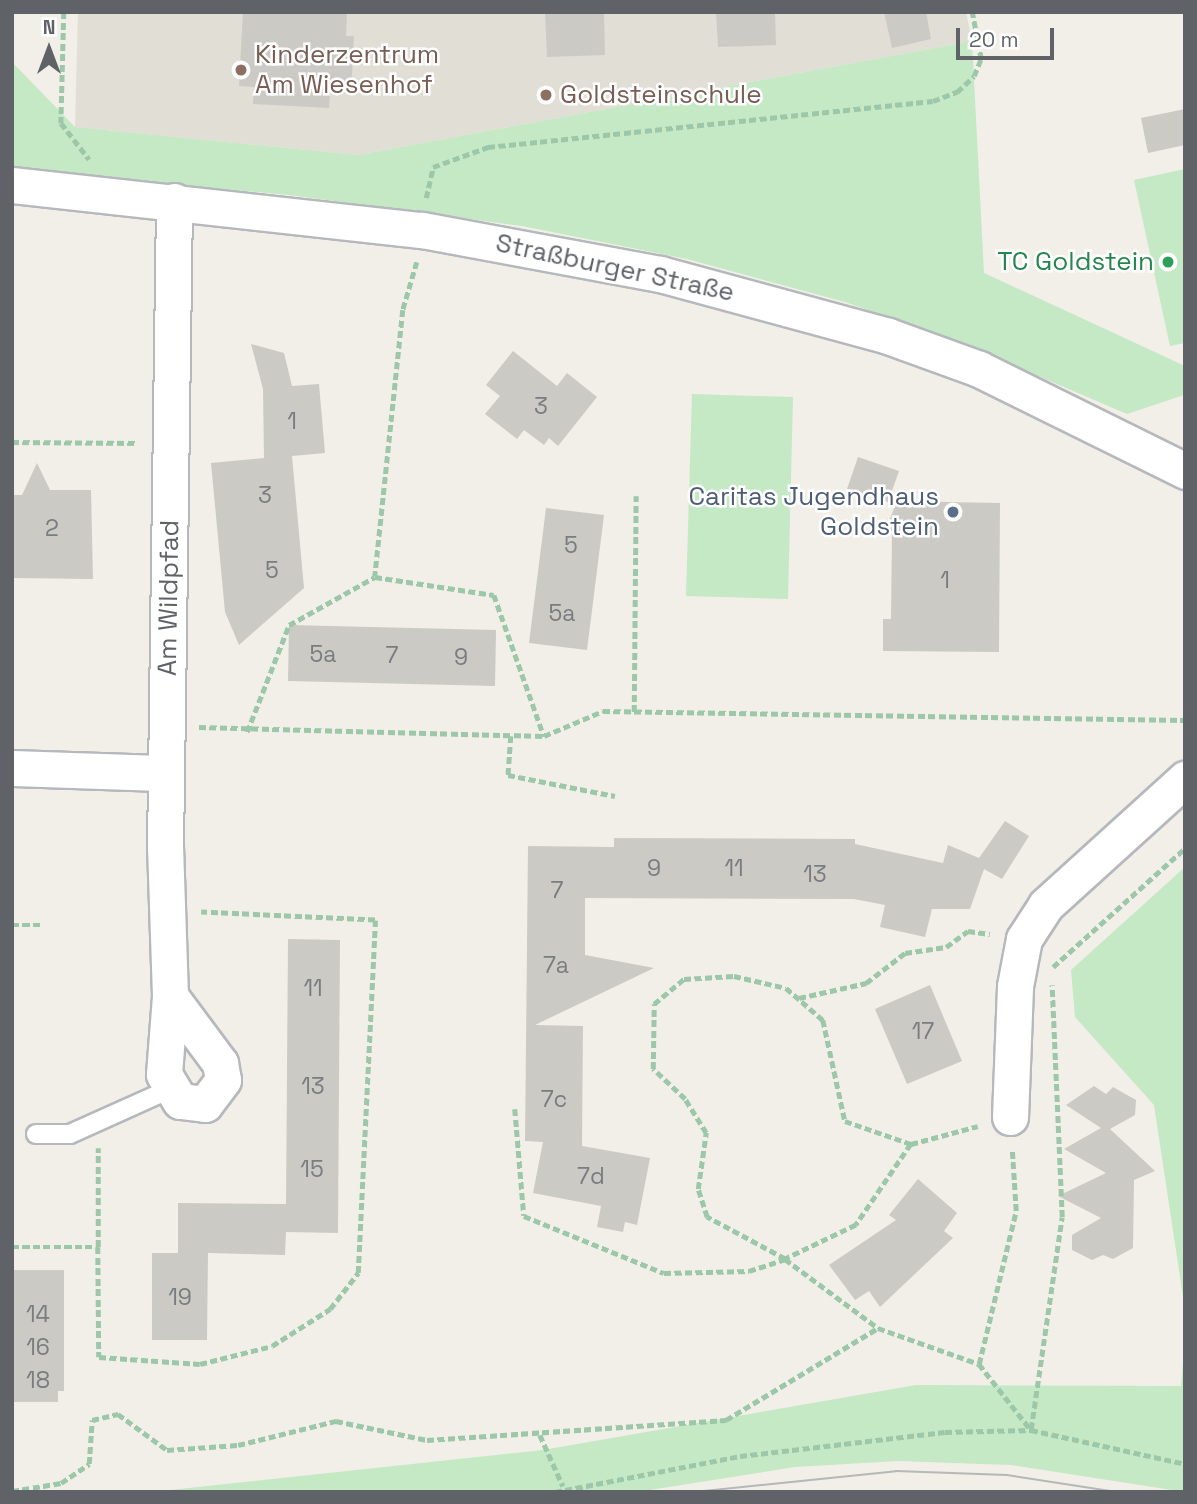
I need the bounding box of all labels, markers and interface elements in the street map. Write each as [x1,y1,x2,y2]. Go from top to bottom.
north arrow [14,14,84,84]
scale bar [959,14,1057,58]
text: N [43,15,55,40]
text: 20 m [969,26,1019,53]
place label: Kinderzentrum Am Wiesenhof [255,39,439,100]
marker: Kinderzentrum Am Wiesenhof [233,62,249,78]
place label: Goldsteinschule [560,79,762,111]
marker: Goldsteinschule [538,87,554,103]
street label: Straßburger Straße [493,227,737,309]
place label: TC Goldstein [997,246,1154,278]
marker: TC Goldstein [1160,254,1176,270]
house number: 3 [534,392,548,420]
house number: 1 [287,407,297,435]
house number: 3 [258,481,272,509]
place label: Caritas Jugendhaus Goldstein [688,481,939,542]
marker: Caritas Jugendhaus Goldstein [945,504,961,520]
house number: 2 [45,514,59,542]
street label: Am Wildpfad [152,519,186,677]
house number: 5 [564,531,578,559]
house number: 5 [265,556,279,584]
house number: 1 [940,566,950,594]
house number: 5a [548,599,576,627]
house number: 5a [309,640,337,668]
house number: 7 [386,641,398,669]
house number: 9 [454,643,468,671]
house number: 9 [647,854,661,882]
house number: 11 [724,854,744,882]
house number: 13 [803,860,827,888]
house number: 7 [551,876,563,904]
house number: 7a [543,951,569,979]
house number: 11 [303,974,323,1002]
house number: 17 [912,1017,934,1045]
house number: 13 [301,1072,325,1100]
house number: 7c [541,1085,567,1113]
house number: 15 [300,1155,324,1183]
house number: 7d [577,1162,605,1190]
house number: 19 [168,1283,192,1311]
house number: 14 [26,1300,50,1328]
house number: 16 [26,1333,50,1361]
house number: 18 [26,1366,50,1394]

